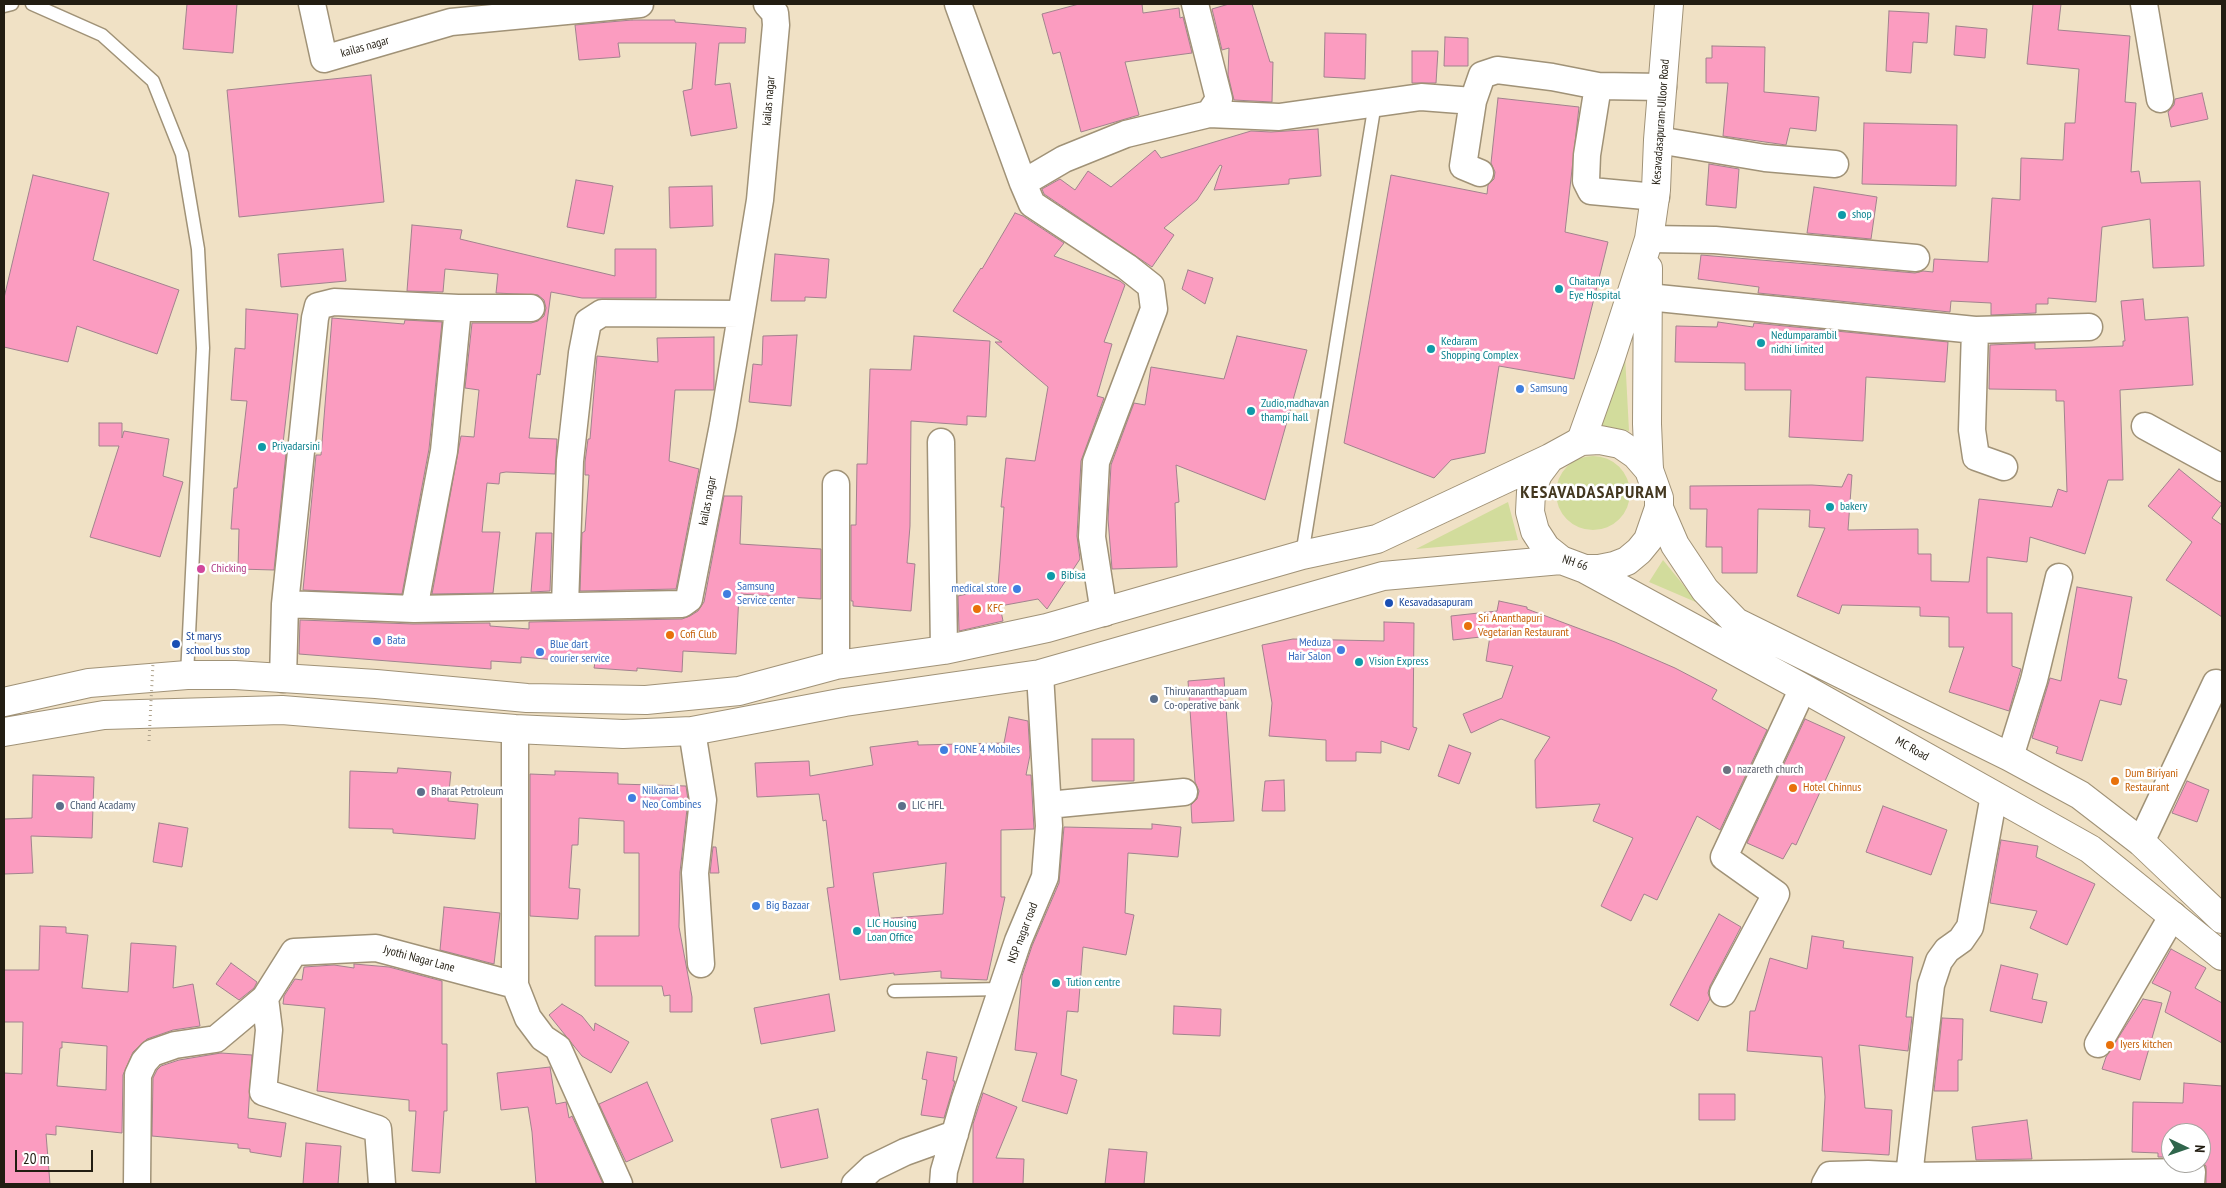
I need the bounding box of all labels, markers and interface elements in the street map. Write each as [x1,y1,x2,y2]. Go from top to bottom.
street label: kailas nagar [339,33,391,61]
street label: Kesavadasapuram-Ulloor Road [1649,59,1673,185]
street label: kailas nagar [760,76,778,126]
place label: shop [1852,208,1872,222]
marker: shop [1836,209,1848,221]
place label: Chaitanya Eye Hospital [1569,275,1621,303]
marker: Chaitanya Eye Hospital [1553,283,1565,295]
place label: Nedumparambil nidhi limited [1771,329,1837,357]
place label: Kedaram Shopping Complex [1441,335,1518,363]
marker: Nedumparambil nidhi limited [1755,337,1767,349]
marker: Kedaram Shopping Complex [1425,343,1437,355]
place label: Samsung [1530,382,1567,396]
marker: Samsung [1514,383,1526,395]
place label: Zudio,madhavan thampi hall [1261,397,1329,425]
marker: Zudio,madhavan thampi hall [1245,405,1257,417]
place label: Priyadarsini [272,440,320,454]
marker: Priyadarsini [256,441,268,453]
street label: kailas nagar [696,475,720,527]
district label: KESAVADASAPURAM [1518,482,1670,504]
place label: bakery [1840,500,1867,514]
marker: bakery [1824,501,1836,513]
street label: NH 66 [1560,552,1590,574]
place label: Chicking [211,562,246,576]
marker: Chicking [195,563,207,575]
place label: Bibisa [1061,569,1086,583]
marker: Bibisa [1045,570,1057,582]
place label: Samsung Service center [737,580,795,608]
place label: medical store [951,582,1007,596]
marker: medical store [1011,583,1023,595]
marker: Samsung Service center [721,588,733,600]
place label: Kesavadasapuram [1399,596,1473,610]
marker: Kesavadasapuram [1383,597,1395,609]
place label: KFC [987,602,1003,616]
marker: KFC [971,603,983,615]
place label: Sri Ananthapuri Vegetarian Restaurant [1478,612,1569,640]
marker: Sri Ananthapuri Vegetarian Restaurant [1462,620,1474,632]
place label: Cofi Club [680,628,717,642]
marker: Cofi Club [664,629,676,641]
place label: St marys school bus stop [186,630,250,658]
place label: Bata [387,634,406,648]
marker: Bata [371,635,383,647]
place label: Meduza Hair Salon [1288,636,1331,664]
marker: St marys school bus stop [170,638,182,650]
place label: Blue dart courier service [550,638,610,666]
marker: Meduza Hair Salon [1335,644,1347,656]
marker: Blue dart courier service [534,646,546,658]
place label: Vision Express [1369,655,1428,669]
marker: Vision Express [1353,656,1365,668]
place label: Thiruvananthapuam Co-operative bank [1164,685,1247,713]
marker: Thiruvananthapuam Co-operative bank [1148,693,1160,705]
street label: MC Road [1893,734,1931,764]
place label: FONE 4 Mobiles [954,743,1020,757]
marker: FONE 4 Mobiles [938,744,950,756]
place label: nazareth church [1737,763,1803,777]
marker: nazareth church [1721,764,1733,776]
place label: Dum Biriyani Restaurant [2125,767,2178,795]
marker: Dum Biriyani Restaurant [2109,775,2121,787]
place label: Hotel Chinnus [1803,781,1861,795]
marker: Hotel Chinnus [1787,782,1799,794]
place label: Nilkamal Neo Combines [642,784,701,812]
place label: Bharat Petroleum [431,785,503,799]
marker: Bharat Petroleum [415,786,427,798]
marker: Nilkamal Neo Combines [626,792,638,804]
place label: Chand Acadamy [70,799,136,813]
place label: LIC HFL [912,799,944,813]
marker: Chand Acadamy [54,800,66,812]
marker: LIC HFL [896,800,908,812]
place label: Big Bazaar [766,899,810,913]
marker: Big Bazaar [750,900,762,912]
street label: NSP nagar road [1005,901,1041,965]
place label: LIC Housing Loan Office [867,917,917,945]
marker: LIC Housing Loan Office [851,925,863,937]
street label: Jyothi Nagar Lane [382,943,456,975]
place label: Tution centre [1066,976,1120,990]
marker: Tution centre [1050,977,1062,989]
place label: Iyers kitchen [2120,1038,2172,1052]
marker: Iyers kitchen [2104,1039,2116,1051]
north arrow [2161,1123,2211,1173]
scale bar [18,1140,95,1172]
text: N [2191,1144,2209,1153]
text: 20 m [23,1149,49,1168]

